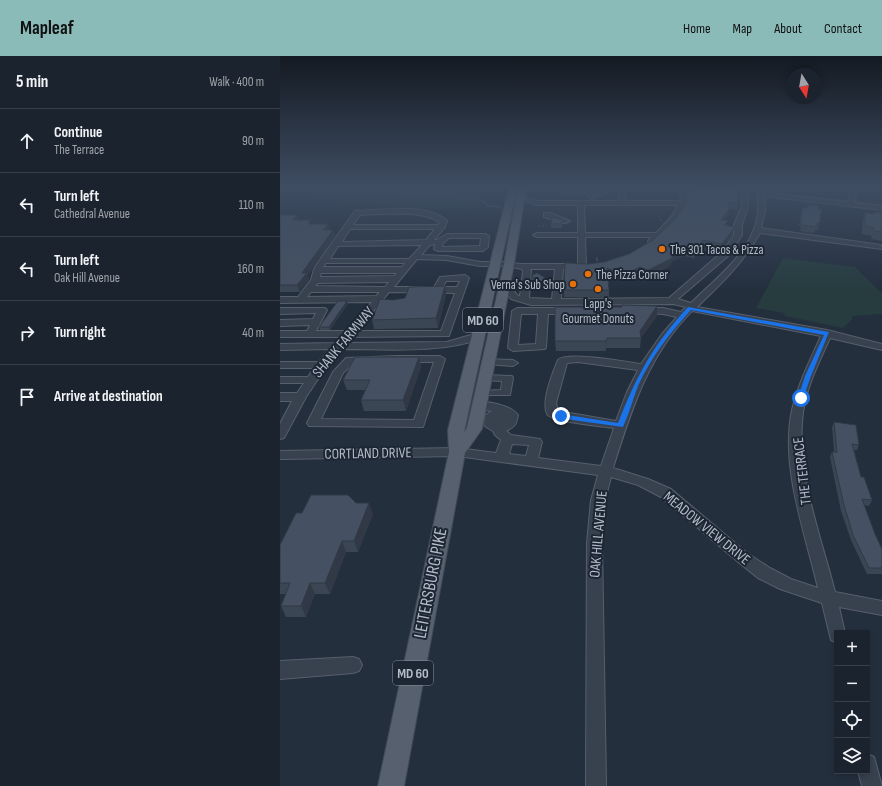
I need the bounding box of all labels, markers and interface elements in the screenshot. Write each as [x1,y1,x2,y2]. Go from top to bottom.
text: Mapleaf [20,17,74,40]
text: Home [683,20,711,37]
text: Map [733,20,752,37]
text: About [774,20,802,37]
text: Contact [824,20,862,37]
north arrow [786,68,822,104]
text: 5 min [16,72,48,92]
text: Walk · 400 m [209,74,264,90]
text: Continue [54,123,103,142]
icon: ahead [16,130,38,152]
text: 90 m [242,133,264,149]
text: The Terrace [54,142,104,158]
text: Turn left [54,187,99,206]
icon: left [16,194,38,216]
text: 110 m [239,197,264,213]
text: Cathedral Avenue [54,206,130,222]
place label: The 301 Tacos & Pizza [670,242,763,258]
marker: The 301 Tacos & Pizza [657,244,667,254]
text: Turn left [54,251,99,270]
icon: left [16,258,38,280]
text: 160 m [238,261,264,277]
place label: The Pizza Corner [596,267,668,283]
marker: The Pizza Corner [583,269,593,279]
text: Oak Hill Avenue [54,270,120,286]
place label: Verna's Sub Shop [491,277,565,293]
marker: Verna's Sub Shop [568,279,578,289]
marker: Lapp's Gourmet Donuts [593,284,603,294]
place label: Lapp's Gourmet Donuts [562,296,634,327]
street label: SHANK FARMWAY [308,302,379,382]
road number: MD 60 [463,308,503,332]
icon: right [16,322,38,344]
text: Turn right [54,323,106,342]
text: 40 m [242,325,264,341]
icon: arrive [16,386,38,408]
text: Arrive at destination [54,387,163,406]
route start [792,389,810,407]
route end [552,407,570,425]
street label: THE TERRACE [789,436,816,506]
street label: CORTLAND DRIVE [324,443,412,464]
street label: MEADOW VIEW DRIVE [659,487,754,569]
street label: OAK HILL AVENUE [585,490,612,578]
street label: LEITERSBURG PIKE [409,526,451,640]
map controls [834,630,870,774]
button: + [834,630,870,666]
road number: MD 60 [393,661,433,685]
button: − [834,666,870,702]
button: locate [834,702,870,738]
button: layers [834,738,870,774]

